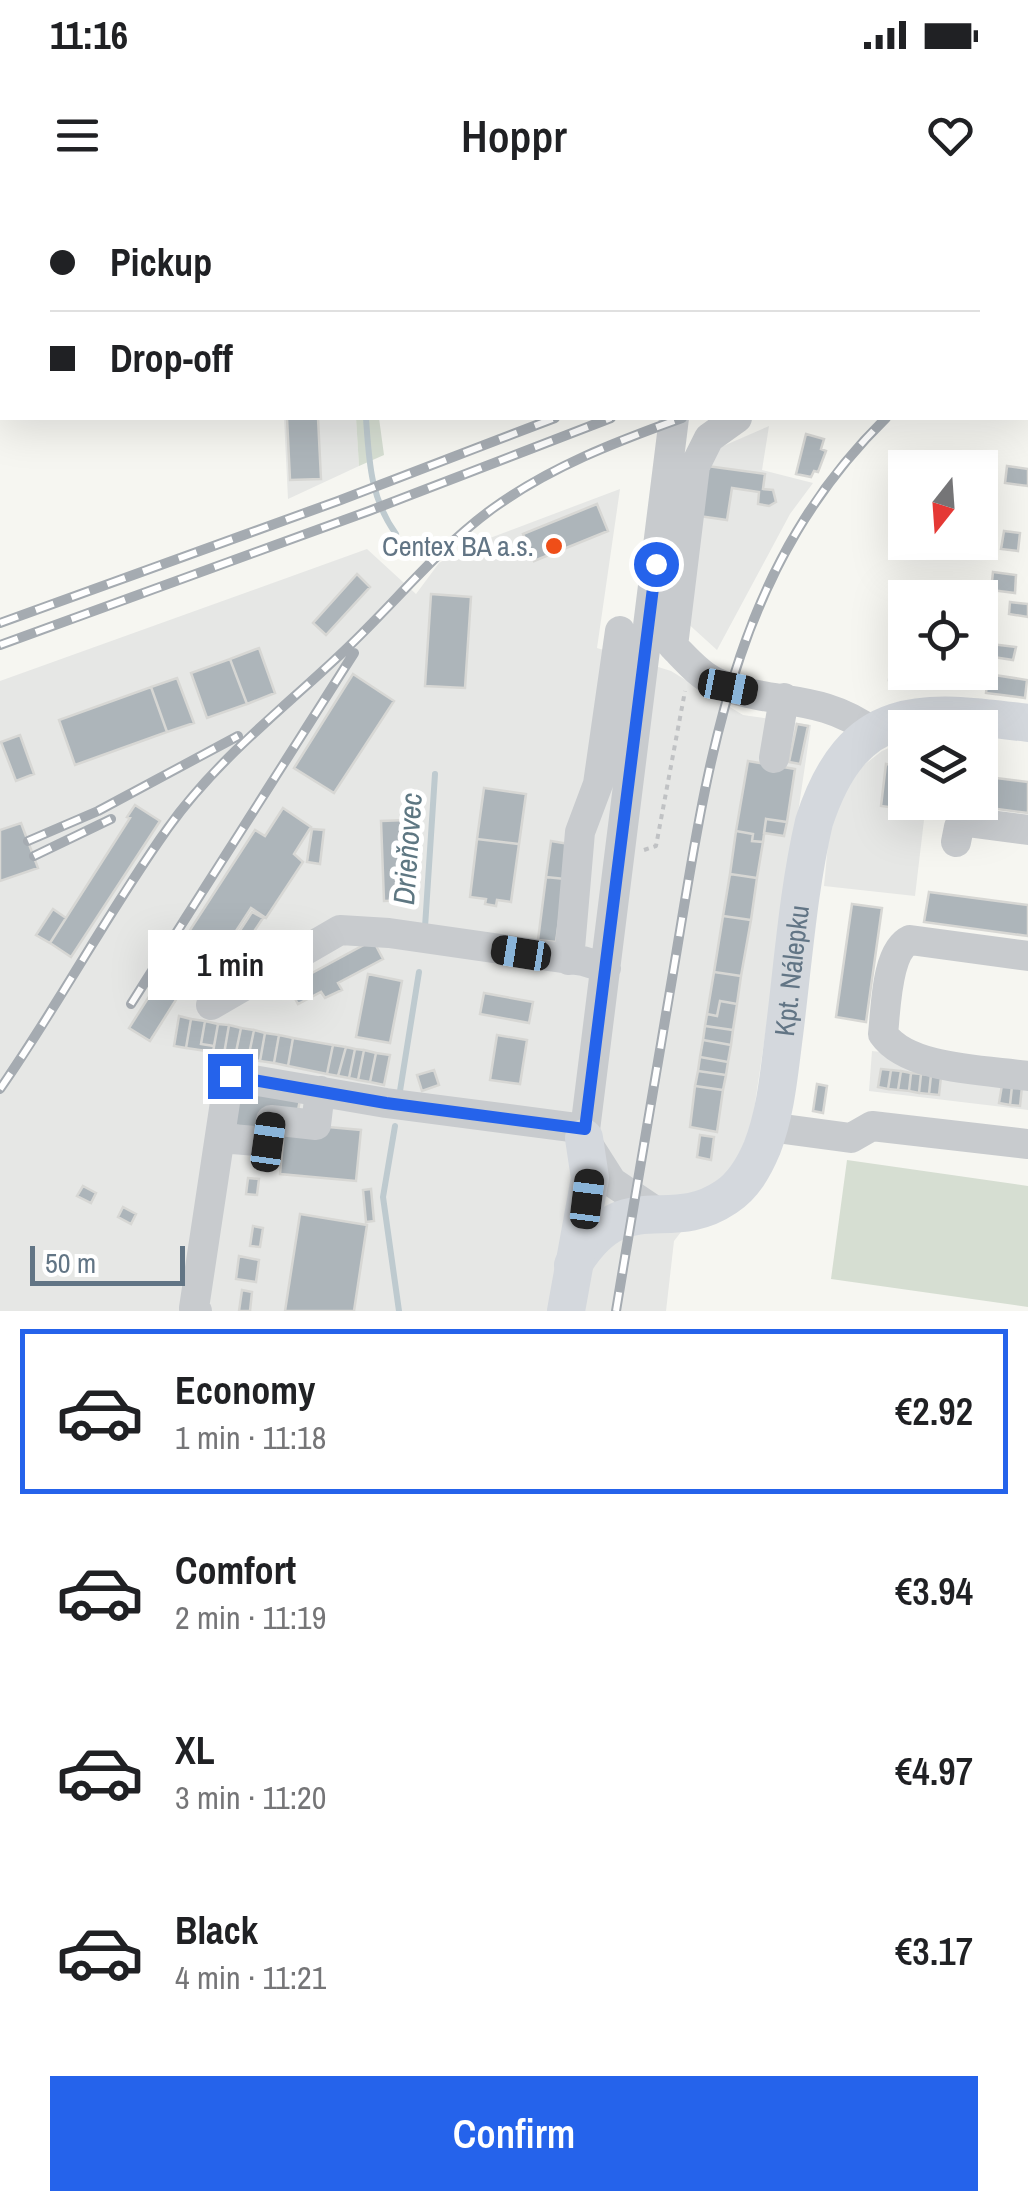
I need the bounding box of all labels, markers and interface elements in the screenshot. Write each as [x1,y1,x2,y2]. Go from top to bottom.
text: 11:16 [50,10,128,61]
text: Hoppr [461,105,567,166]
icon: menu [50,108,105,163]
icon: heart [923,108,978,163]
text: Pickup [110,237,212,288]
text: Drop-off [110,333,233,384]
north arrow [888,450,998,560]
map controls [888,450,998,820]
place label: Centex BA a.s. [382,527,534,565]
marker: Centex BA a.s. [543,535,565,557]
route start [634,542,679,587]
button: locate [888,580,998,690]
car [696,667,760,707]
button: layers [888,710,998,820]
water label: Drieňovec [383,792,431,906]
street label: Kpt. Nálepku [765,903,818,1038]
callout: 1 min [148,931,312,1001]
car [489,933,553,973]
text: 1 min [197,943,264,986]
route end [208,1054,253,1099]
car [249,1110,287,1174]
car [568,1167,606,1231]
scale bar [30,1241,185,1286]
text: 50 m [45,1244,96,1282]
text: Economy [175,1365,315,1416]
icon: car [55,1367,145,1457]
text: €2.92 [895,1386,973,1437]
text: 1 min · 11:18 [175,1416,326,1459]
text: Comfort [175,1545,296,1596]
icon: car [55,1547,145,1637]
text: €3.94 [895,1566,973,1617]
text: 2 min · 11:19 [175,1596,326,1639]
text: XL [175,1725,215,1776]
icon: car [55,1727,145,1817]
text: €4.97 [895,1746,973,1797]
text: 3 min · 11:20 [175,1776,326,1819]
text: Black [175,1905,258,1956]
icon: car [55,1907,145,1997]
text: €3.17 [895,1926,973,1977]
text: 4 min · 11:21 [175,1956,326,1999]
button: Confirm [50,2076,978,2191]

